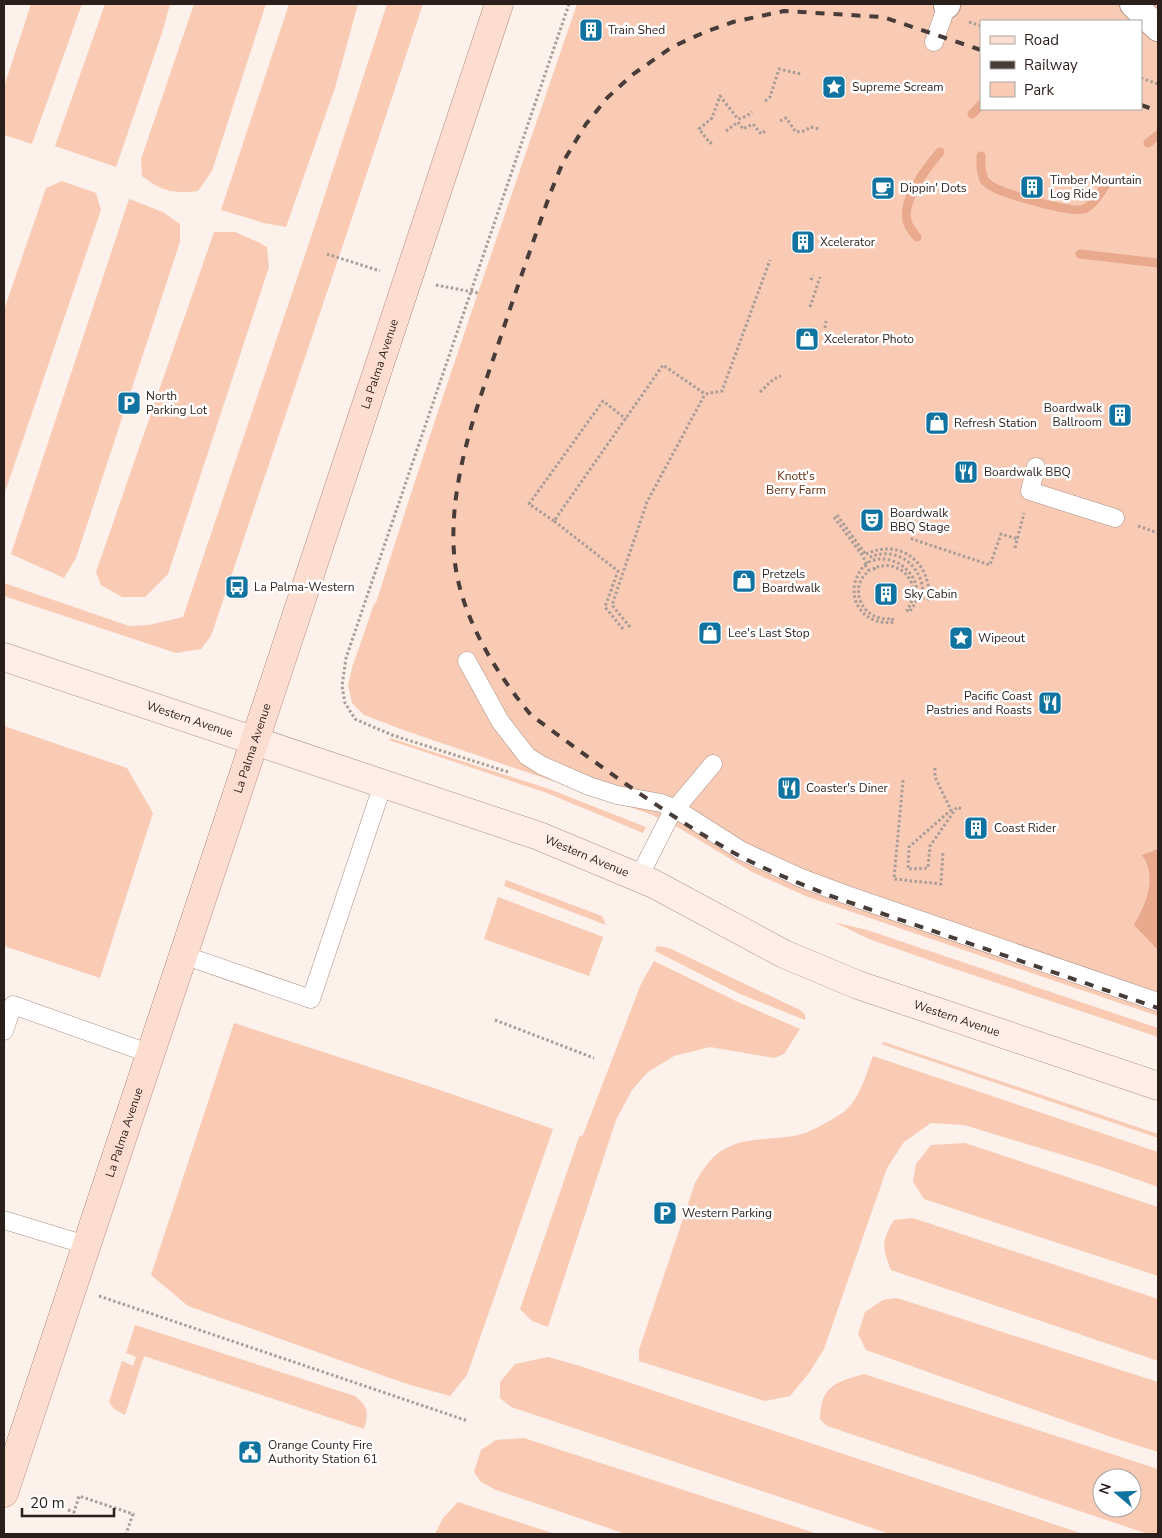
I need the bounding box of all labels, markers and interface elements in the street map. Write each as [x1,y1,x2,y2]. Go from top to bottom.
building icon: Train Shed [578,17,604,43]
legend [980,20,1142,110]
place label: Train Shed [608,22,665,38]
text: Road [1024,30,1059,50]
text: Railway [1024,55,1078,75]
place icon: Supreme Scream [821,74,847,100]
place label: Supreme Scream [852,79,944,95]
text: Park [1024,80,1054,100]
place label: Timber Mountain Log Ride [1050,172,1142,202]
building icon: Timber Mountain Log Ride [1019,174,1045,200]
cafe icon: Dippin' Dots [870,175,896,201]
place label: Dippin' Dots [900,180,967,196]
building icon: Xcelerator [790,229,816,255]
place label: Xcelerator [820,234,876,250]
street label: La Palma Avenue [357,317,402,411]
shop icon: Xcelerator Photo [794,326,820,352]
place label: Xcelerator Photo [824,331,914,347]
place label: North Parking Lot [146,388,208,418]
parking icon: North Parking Lot [116,390,142,416]
place label: Boardwalk Ballroom [1044,400,1103,430]
building icon: Boardwalk Ballroom [1107,402,1133,428]
shop icon: Refresh Station [924,410,950,436]
place label: Refresh Station [954,415,1037,431]
restaurant icon: Boardwalk BBQ [953,459,979,485]
place label: Boardwalk BBQ [984,464,1071,480]
park label: Knott's Berry Farm [766,468,826,498]
place label: Boardwalk BBQ Stage [890,505,950,535]
theatre icon: Boardwalk BBQ Stage [859,507,885,533]
place label: Pretzels Boardwalk [762,566,821,596]
shop icon: Pretzels Boardwalk [731,568,757,594]
bus stop icon: La Palma-Western [224,574,250,600]
place label: La Palma-Western [254,579,355,595]
building icon: Sky Cabin [873,581,899,607]
place label: Sky Cabin [904,586,957,602]
shop icon: Lee's Last Stop [697,620,723,646]
place label: Lee's Last Stop [728,625,810,641]
place icon: Wipeout [948,625,974,651]
place label: Wipeout [978,630,1026,646]
place label: Pacific Coast Pastries and Roasts [926,688,1033,718]
restaurant icon: Pacific Coast Pastries and Roasts [1037,690,1063,716]
street label: Western Avenue [145,697,235,741]
street label: La Palma Avenue [230,701,275,795]
restaurant icon: Coaster's Diner [776,775,802,801]
place label: Coaster's Diner [806,780,889,796]
building icon: Coast Rider [963,815,989,841]
place label: Coast Rider [994,820,1057,836]
street label: Western Avenue [542,831,632,881]
street label: Western Avenue [912,996,1002,1040]
street label: La Palma Avenue [102,1085,147,1180]
parking icon: Western Parking [652,1200,678,1226]
place label: Western Parking [682,1205,772,1221]
place label: Orange County Fire Authority Station 61 [268,1437,378,1467]
public building icon: Orange County Fire Authority Station 61 [237,1439,263,1465]
north arrow [1092,1468,1142,1518]
text: N [1094,1481,1116,1497]
scale bar [22,1486,115,1518]
text: 20 m [30,1493,65,1513]

